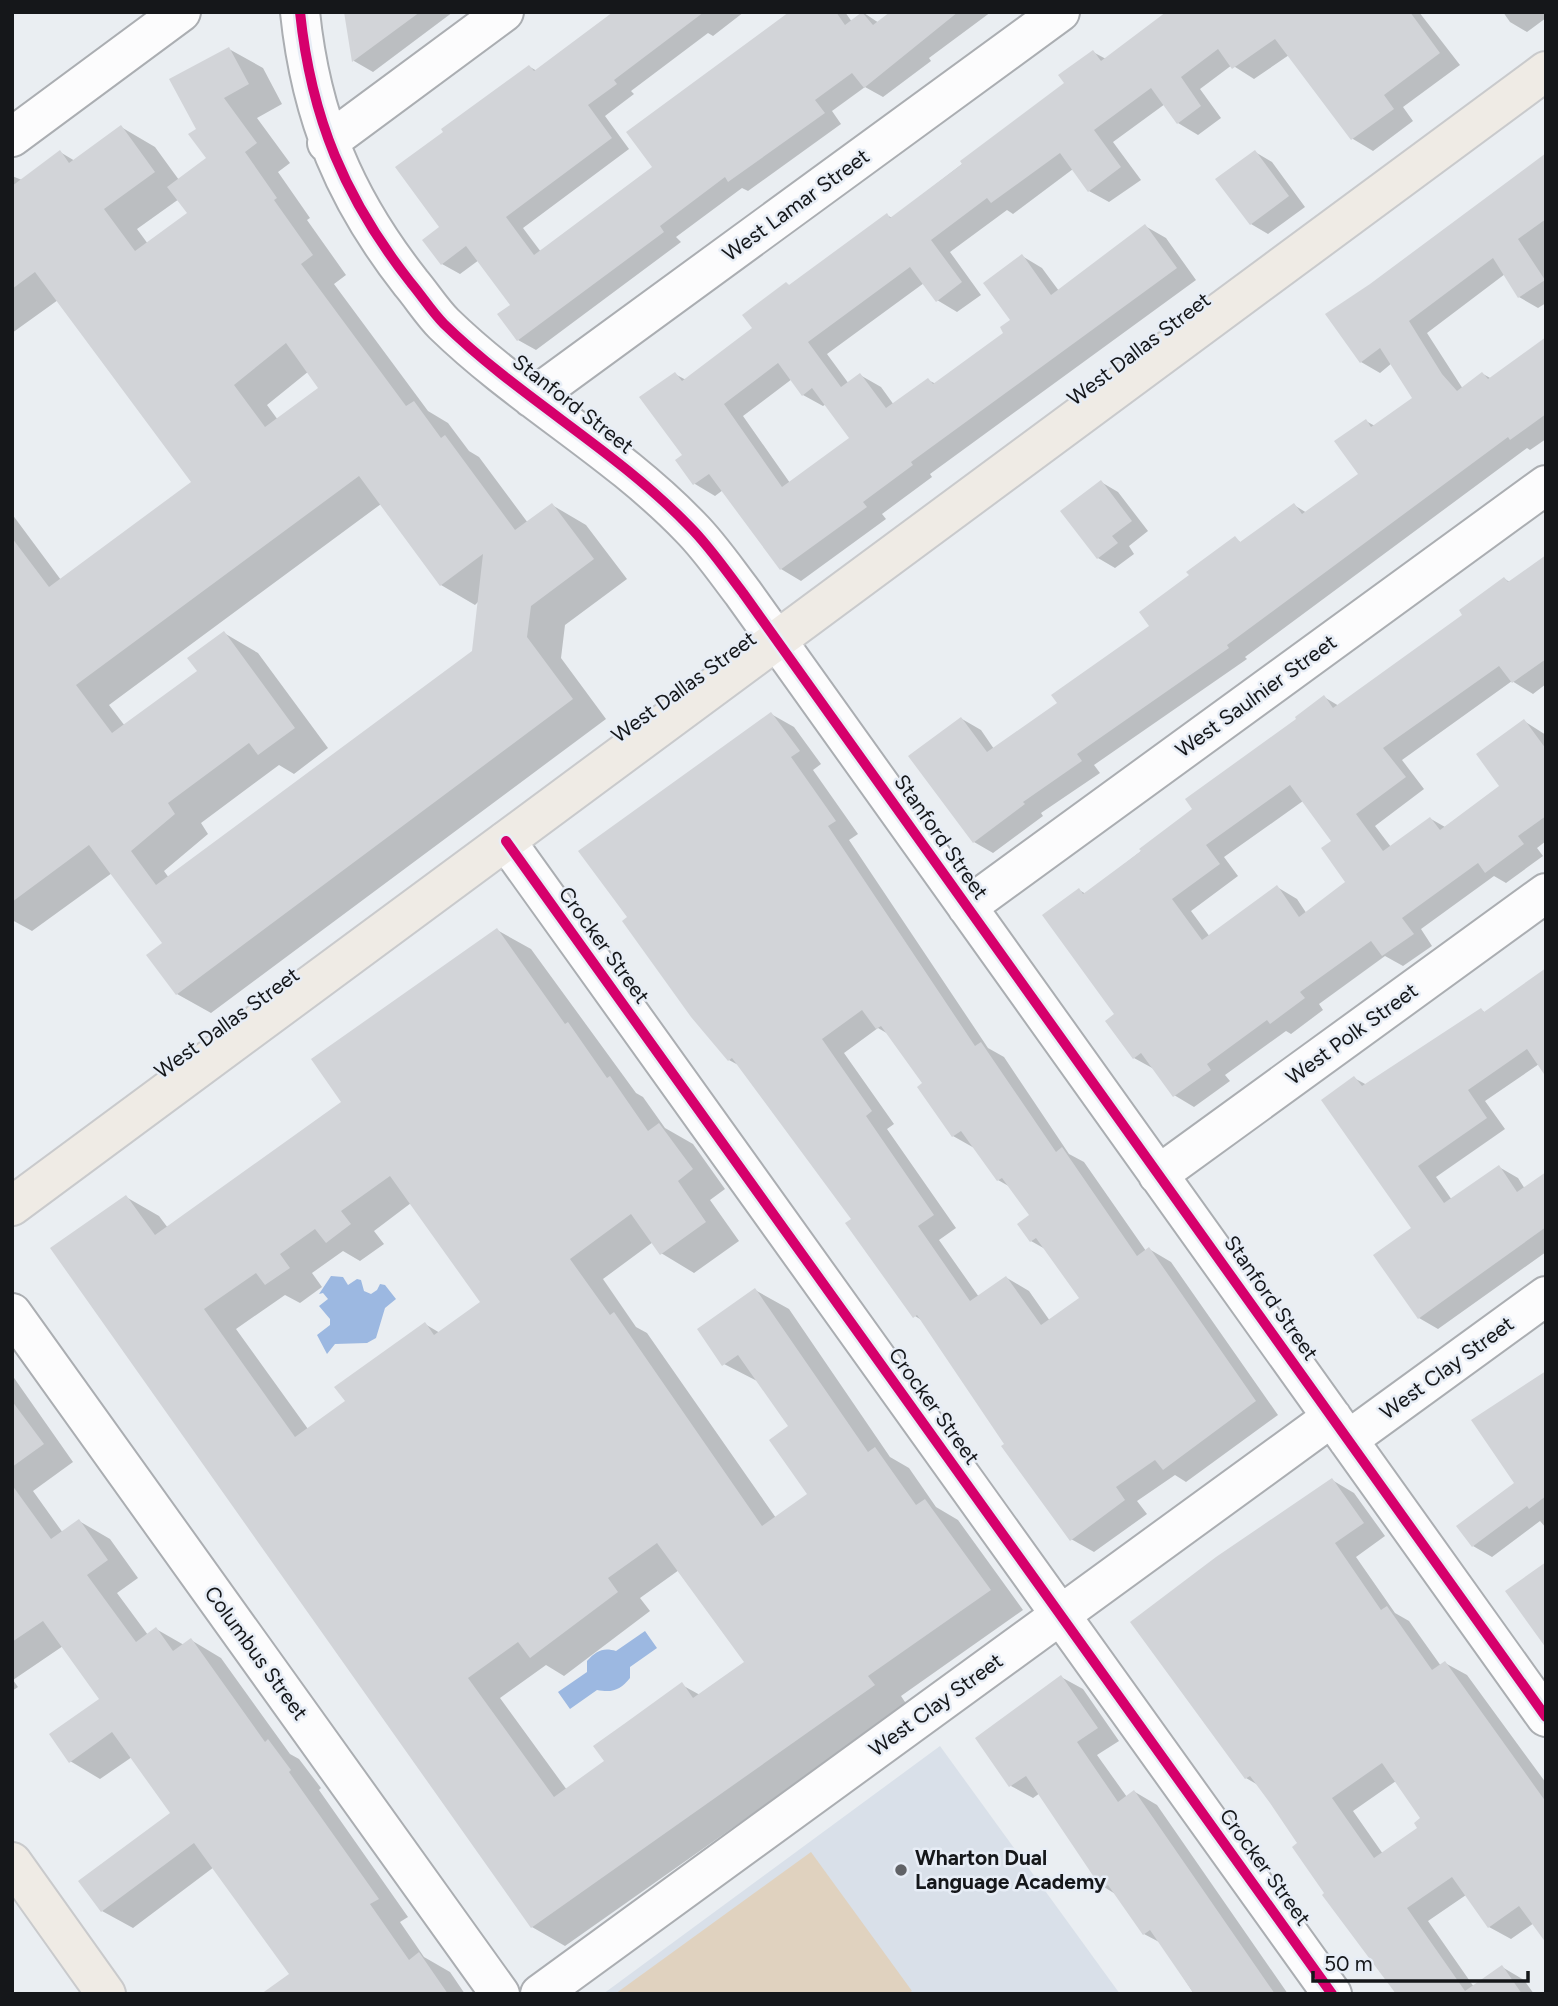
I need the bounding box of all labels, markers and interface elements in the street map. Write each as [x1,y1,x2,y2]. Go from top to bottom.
street label: West Lamar Street [718,143,874,266]
street label: West Dallas Street [1062,287,1215,411]
street label: Stanford Street [508,349,639,459]
street label: West Dallas Street [607,626,761,747]
street label: West Saulnier Street [1170,629,1341,762]
street label: Stanford Street [889,770,994,904]
street label: Crocker Street [554,881,655,1008]
street label: West Dallas Street [150,962,304,1083]
street label: West Polk Street [1281,977,1422,1090]
street label: Stanford Street [1219,1231,1324,1365]
street label: West Clay Street [1375,1311,1518,1424]
street label: Crocker Street [884,1342,985,1469]
street label: Columbus Street [199,1581,313,1725]
street label: West Clay Street [864,1648,1007,1761]
street label: Crocker Street [1215,1803,1316,1930]
place label: Wharton Dual Language Academy [915,1845,1107,1894]
marker: Wharton Dual Language Academy [893,1862,909,1878]
scale bar [1313,1940,1528,1984]
text: 50 m [1324,1951,1373,1976]

